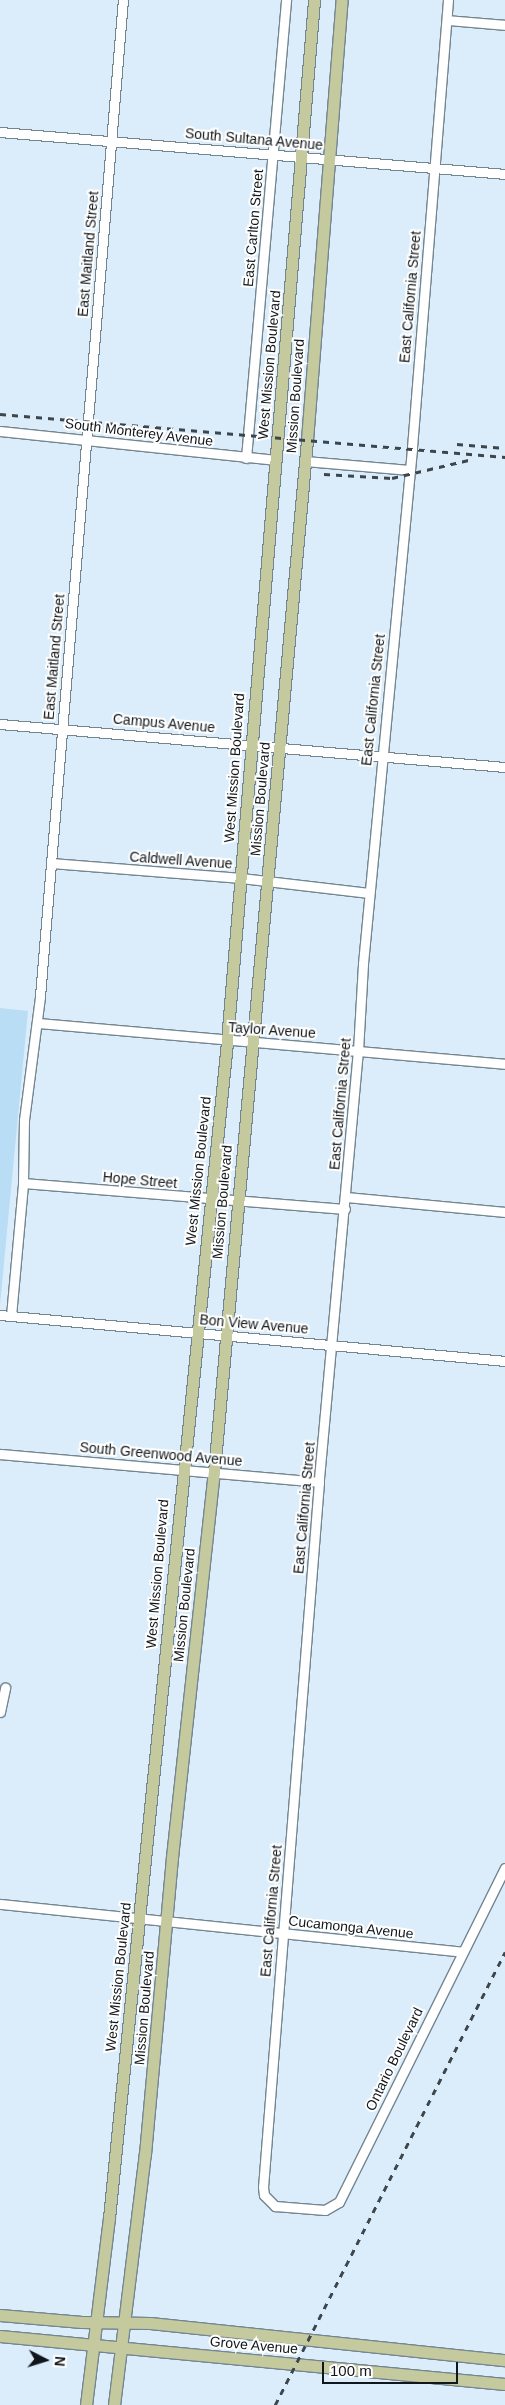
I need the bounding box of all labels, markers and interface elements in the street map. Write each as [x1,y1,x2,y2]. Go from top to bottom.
street label: South Sultana Avenue [184,125,324,153]
street label: East Carlton Street [239,168,267,288]
street label: East Maitland Street [74,190,102,318]
street label: East California Street [396,230,424,364]
street label: West Mission Boulevard [254,290,284,440]
street label: Mission Boulevard [283,338,307,454]
street label: South Monterey Avenue [64,415,214,449]
street label: East Maitland Street [40,593,68,721]
street label: East California Street [358,633,388,767]
street label: West Mission Boulevard [220,693,248,843]
street label: Campus Avenue [112,710,216,736]
street label: Mission Boulevard [247,741,273,857]
street label: Caldwell Avenue [129,848,233,872]
street label: Taylor Avenue [227,1019,317,1041]
street label: East California Street [326,1037,354,1171]
street label: West Mission Boulevard [182,1096,214,1246]
street label: Mission Boulevard [209,1144,235,1260]
street label: Hope Street [102,1168,178,1192]
street label: Bon View Avenue [198,1311,310,1337]
street label: South Greenwood Avenue [79,1438,243,1470]
street label: East California Street [290,1441,318,1575]
street label: West Mission Boulevard [142,1499,172,1649]
street label: Mission Boulevard [170,1547,198,1663]
street label: East California Street [257,1844,285,1978]
street label: West Mission Boulevard [102,1902,134,2052]
street label: Cucamonga Avenue [287,1912,415,1942]
street label: Mission Boulevard [131,1950,157,2066]
street label: Ontario Boulevard [362,2005,426,2113]
street label: Grove Avenue [209,2333,299,2357]
north arrow [20,2335,70,2385]
scale bar [325,2352,461,2384]
text: N [52,2356,68,2367]
text: 100 m [330,2362,372,2379]

